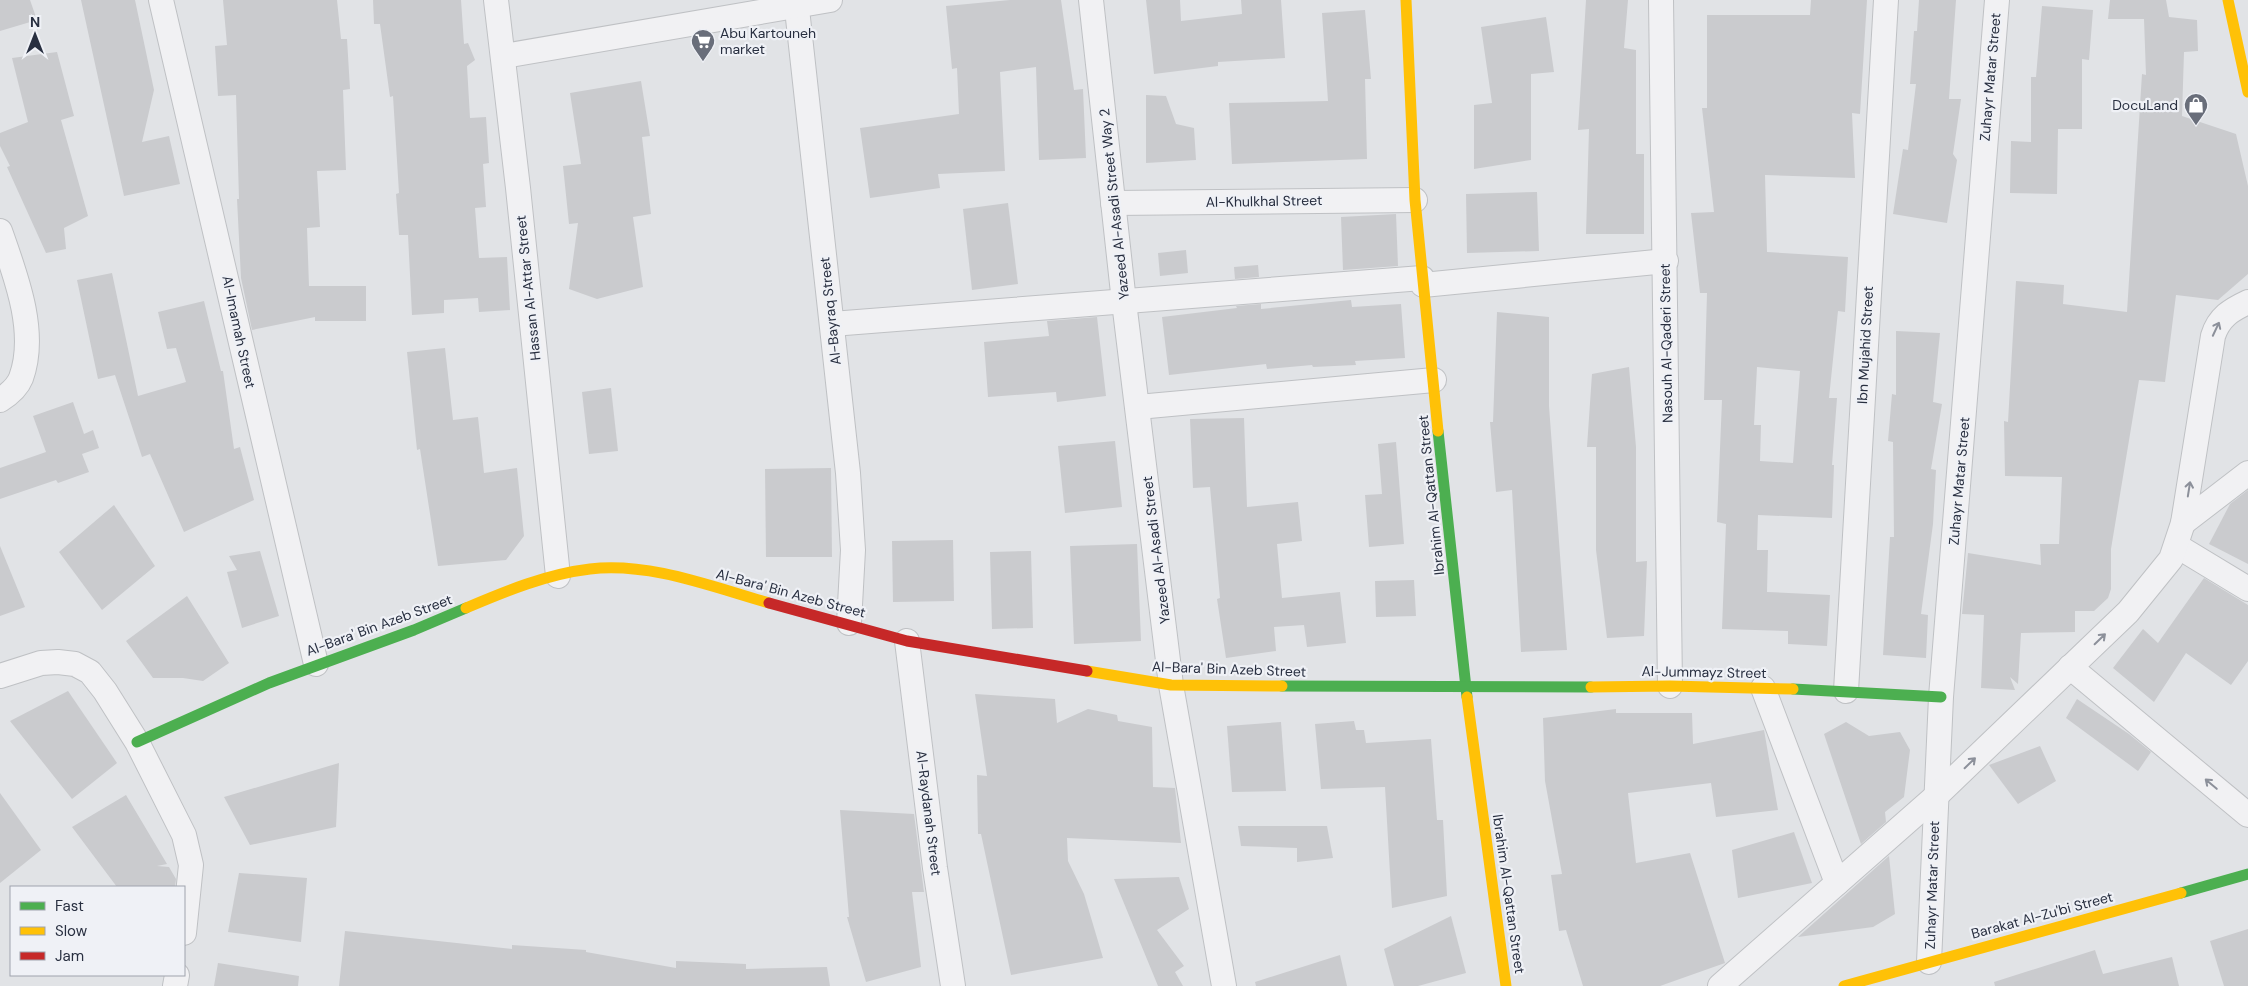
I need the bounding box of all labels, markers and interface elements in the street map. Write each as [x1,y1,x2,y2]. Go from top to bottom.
north arrow [10,10,60,60]
street label: Zuhayr Matar Street [1975,12,2005,142]
text: N [30,13,40,31]
place label: Abu Kartouneh market [720,24,816,58]
supermarket icon: Abu Kartouneh market [690,28,716,62]
shop icon: DocuLand [2183,92,2209,126]
place label: DocuLand [2112,96,2178,114]
street label: Yazeed Al-Asadi Street Way 2 [1095,108,1133,300]
street label: Al-Khulkhal Street [1206,191,1322,211]
street label: Hassan Al-Attar Street [511,214,545,362]
street label: Al-Bayraq Street [815,256,845,366]
street label: Nasouh Al-Qaderi Street [1656,263,1676,423]
street label: Al-Imamah Street [218,274,260,390]
street label: Ibn Mujahid Street [1853,286,1877,404]
one-way arrow [2212,322,2222,337]
street label: Ibrahim Al-Qattan Street [1414,414,1448,576]
street label: Zuhayr Matar Street [1944,416,1974,546]
street label: Yazeed Al-Asadi Street [1138,475,1174,625]
one-way arrow [2184,481,2194,497]
street label: Al-Bara' Bin Azeb Street [714,564,868,622]
street label: Al-Bara' Bin Azeb Street [303,590,455,660]
one-way arrow [2094,633,2107,645]
street label: Al-Bara' Bin Azeb Street [1152,657,1306,681]
street label: Al-Jummayz Street [1641,662,1767,682]
street label: Al-Raydanah Street [912,749,946,877]
one-way arrow [1964,758,1976,770]
one-way arrow [2204,778,2217,790]
street label: Ibrahim Al-Qattan Street [1489,813,1529,975]
street label: Zuhayr Matar Street [1921,820,1943,950]
legend [10,886,185,976]
street label: Barakat Al-Zu'bi Street [1969,887,2115,943]
text: Fast [55,896,84,916]
text: Slow [55,921,88,941]
text: Jam [55,946,84,966]

